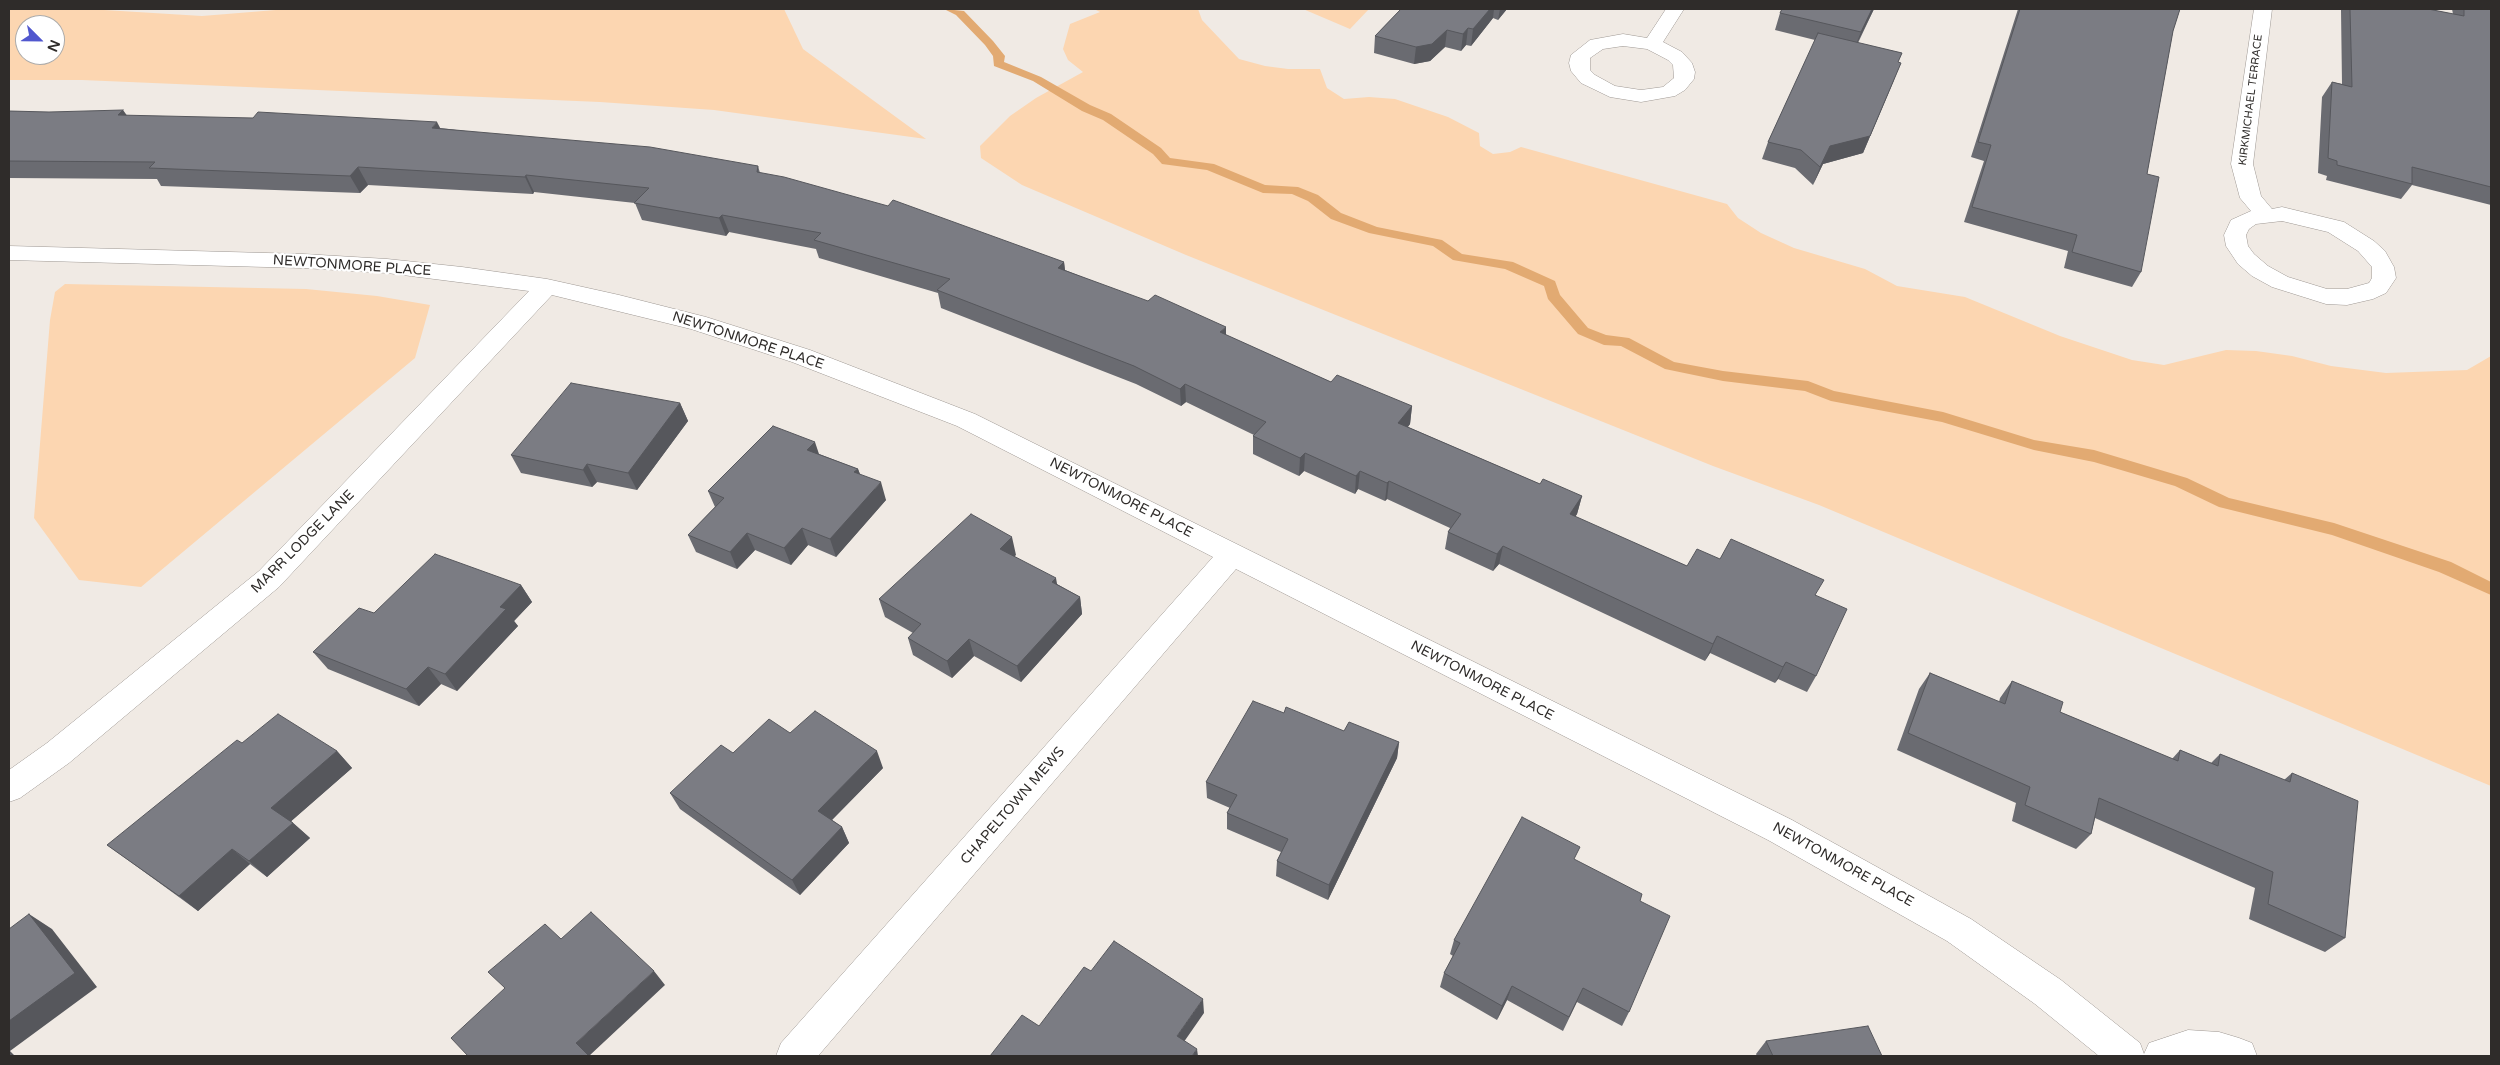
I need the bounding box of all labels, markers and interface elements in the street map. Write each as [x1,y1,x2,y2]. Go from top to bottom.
north arrow [15,15,65,65]
street label: KIRKMICHAEL TERRACE [2236,34,2266,166]
text: N [43,37,63,54]
street label: NEWTONMORE PLACE [272,252,432,280]
street label: NEWTONMORE PLACE [670,308,826,374]
street label: NEWTONMORE PLACE [1047,455,1195,541]
street label: MARR LODGE LANE [248,487,358,597]
street label: NEWTONMORE PLACE [1408,638,1556,724]
street label: CHAPELTOWN MEWS [957,744,1069,868]
street label: NEWTONMORE PLACE [1770,819,1916,911]

